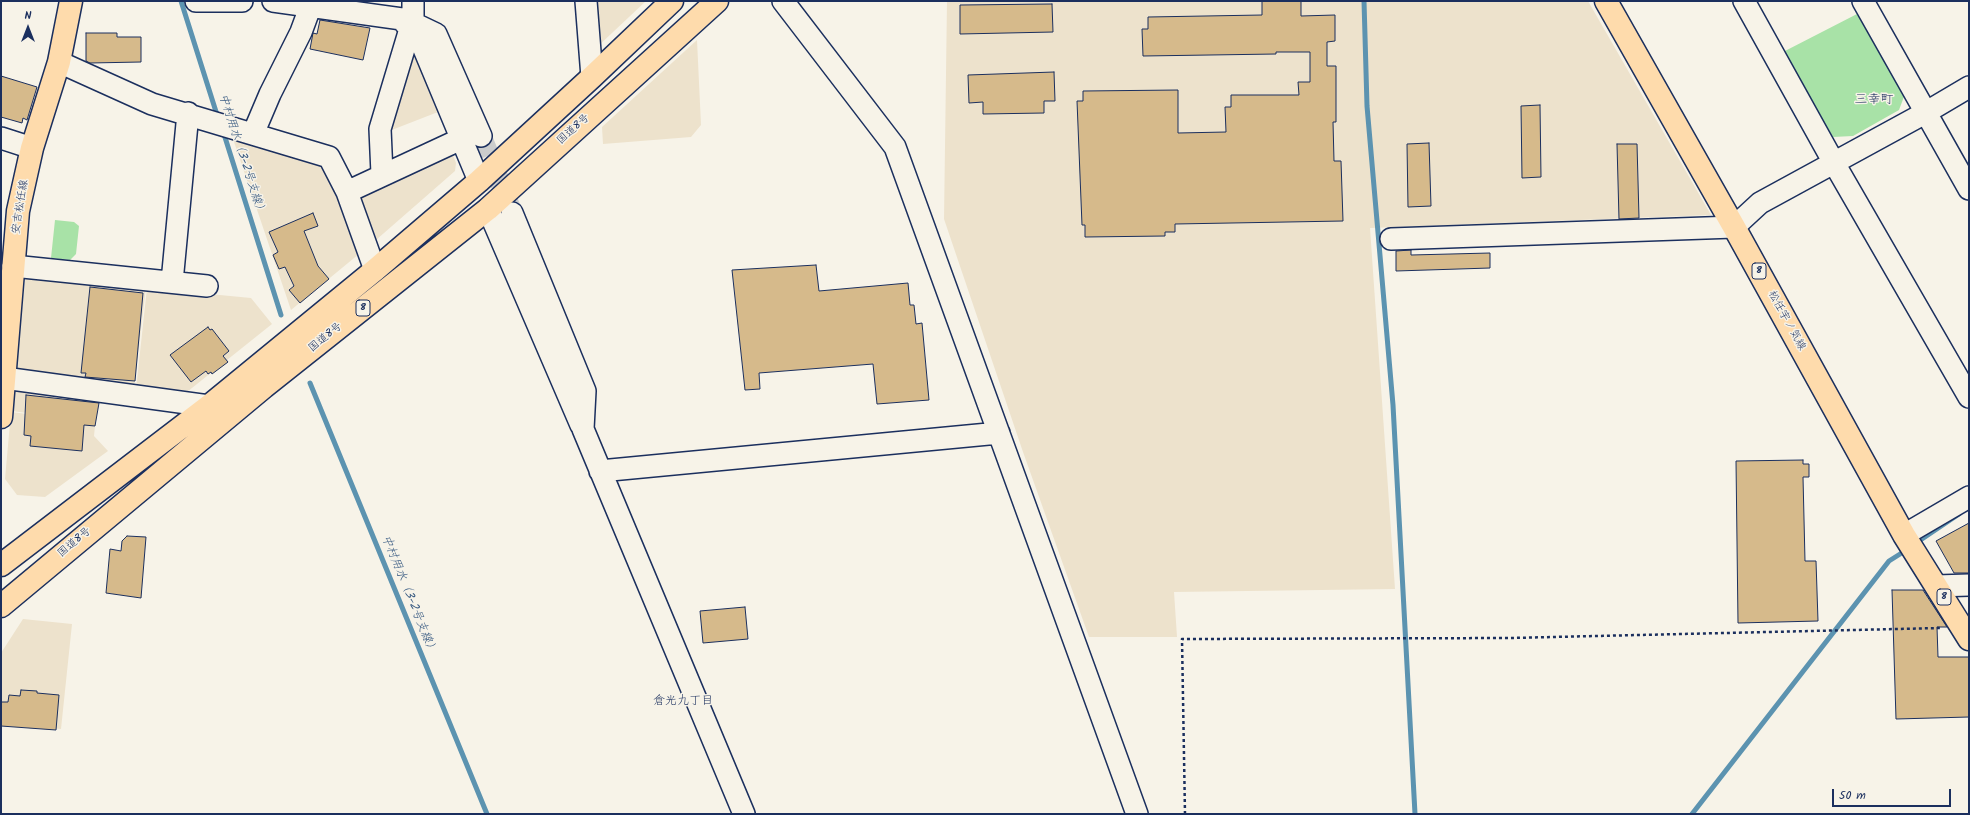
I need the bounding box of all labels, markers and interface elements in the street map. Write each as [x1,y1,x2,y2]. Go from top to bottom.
text: N [25,7,31,25]
north arrow [8,8,48,48]
water label: 中村用水（3-2号支線） [214,92,268,218]
district label: 三幸町 [1855,93,1893,109]
street label: 国道8号 [555,112,593,148]
street label: 安吉松任線 [10,179,32,235]
road number: 8 [1752,263,1766,279]
street label: 松任宇ノ気線 [1764,289,1808,353]
road number: 8 [356,300,370,316]
street label: 国道8号 [306,320,346,356]
street label: 国道8号 [56,525,94,561]
water label: 中村用水（3-2号支線） [377,533,439,657]
road number: 8 [1937,589,1951,605]
district label: 倉光九丁目 [653,695,713,709]
scale bar [1834,781,1953,807]
text: 50 m [1839,786,1866,805]

